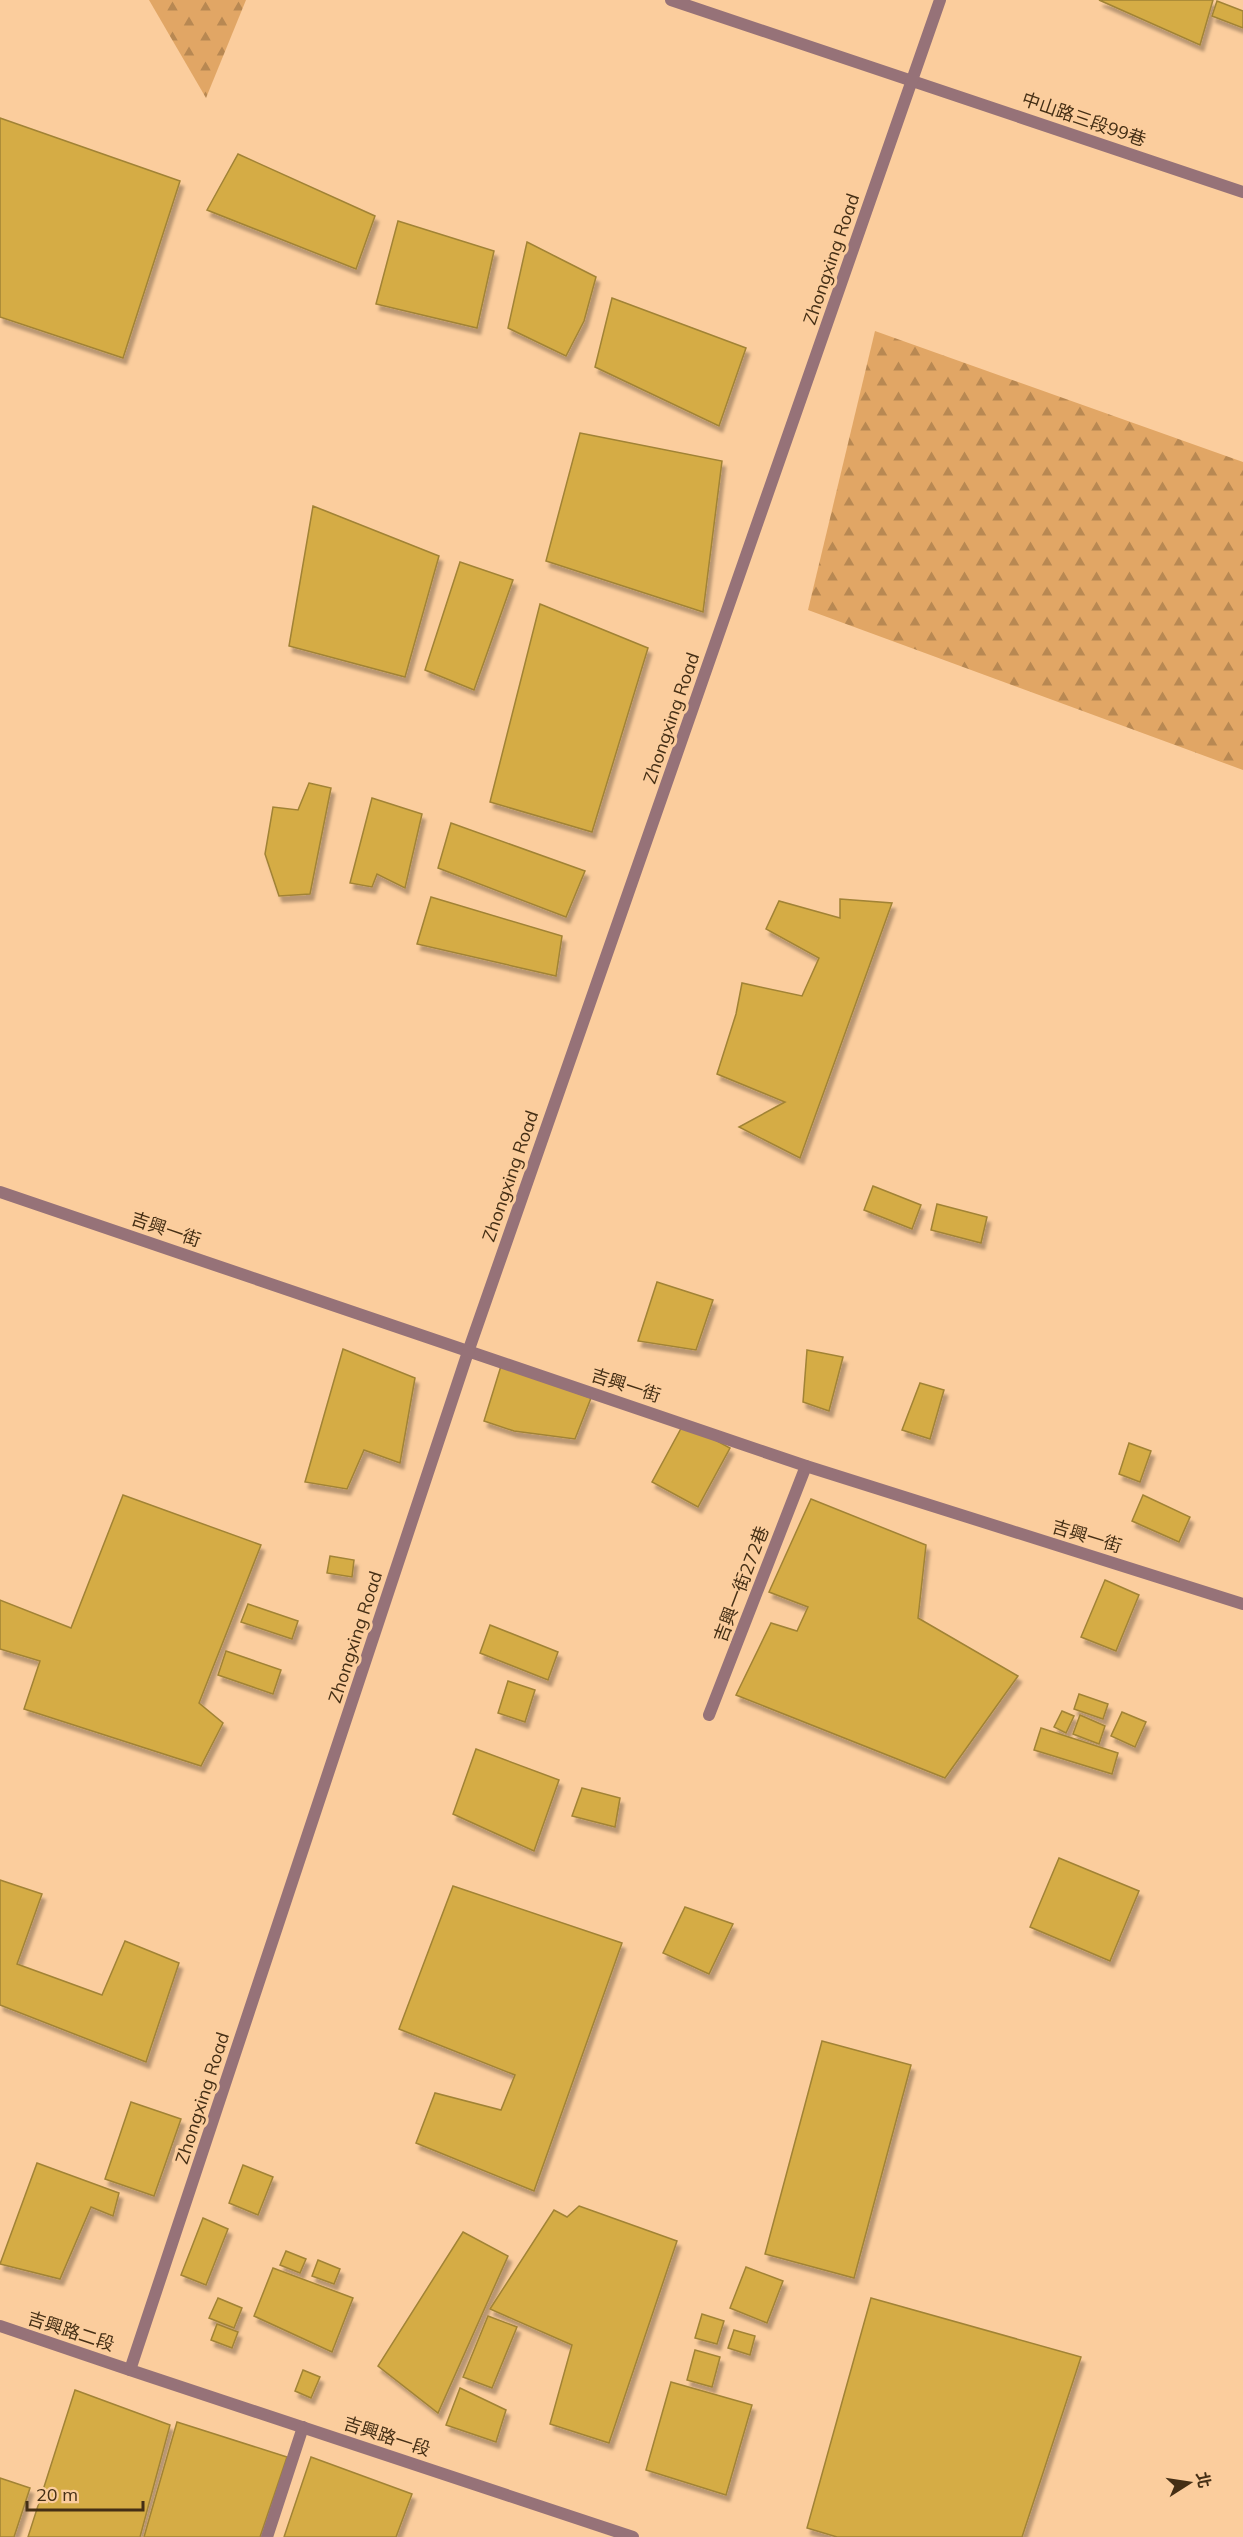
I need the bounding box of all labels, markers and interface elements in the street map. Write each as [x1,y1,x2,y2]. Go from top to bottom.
street label: 中山路三段99巷 [1019,87,1149,151]
street label: Zhongxing Road [798,190,864,328]
street label: Zhongxing Road [638,649,704,787]
street label: Zhongxing Road [477,1107,543,1245]
street label: 吉興一街 [128,1206,204,1252]
street label: 吉興一街 [588,1363,664,1407]
street label: 吉興一街 [1049,1514,1125,1558]
street label: 吉興一街272巷 [708,1523,774,1645]
street label: Zhongxing Road [323,1568,387,1706]
street label: Zhongxing Road [170,2029,234,2167]
street label: 吉興路二段 [25,2306,117,2356]
street label: 吉興路一段 [341,2411,433,2461]
north arrow [1159,2453,1219,2513]
text: 北 [1192,2470,1215,2490]
scale bar [27,2474,142,2512]
text: 20 m [36,2483,78,2506]

